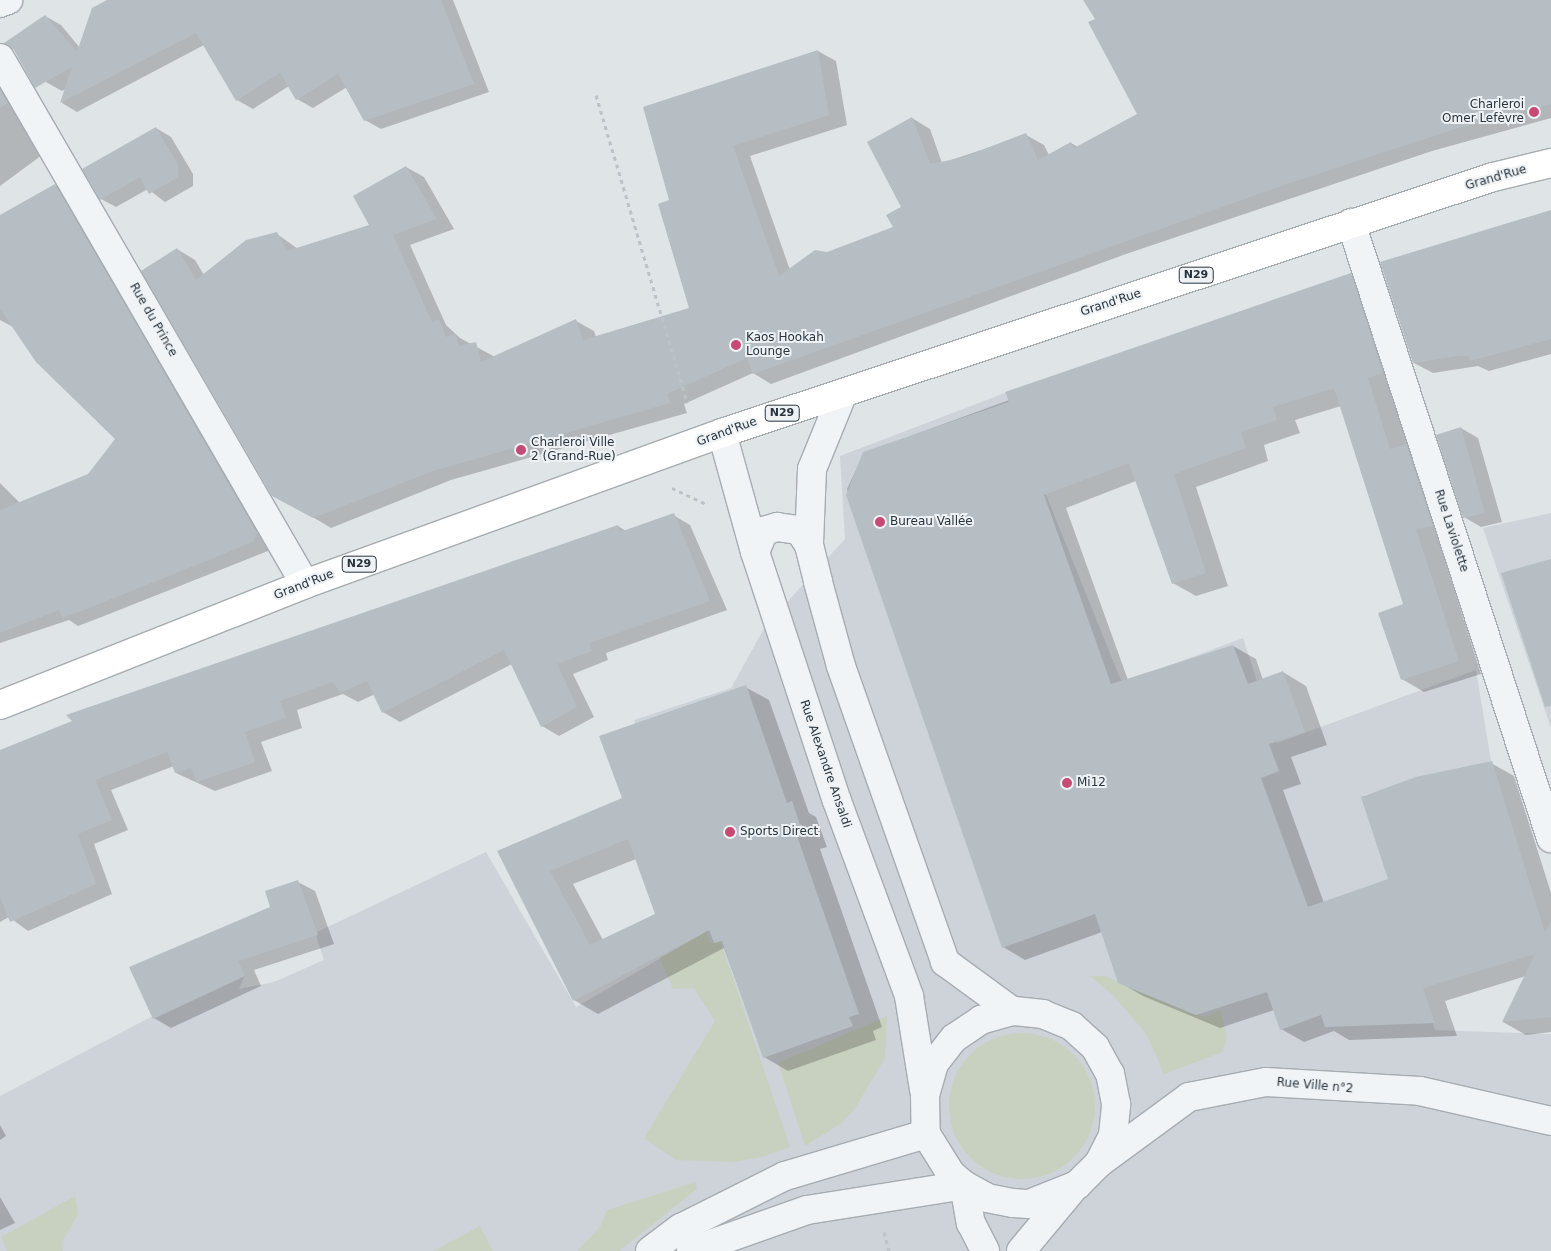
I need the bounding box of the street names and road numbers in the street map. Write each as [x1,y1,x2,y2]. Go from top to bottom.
street label: Grand'Rue [1464,162,1528,194]
road number: N29 [1178,266,1214,284]
street label: Rue du Prince [126,281,180,359]
street label: Grand'Rue [1079,286,1143,320]
road number: N29 [764,404,800,422]
street label: Grand'Rue [695,414,759,450]
street label: Rue Laviolette [1431,488,1471,574]
road number: N29 [342,556,376,572]
street label: Grand'Rue [272,567,336,603]
street label: Rue Alexandre Ansaldi [796,698,854,830]
street label: Rue Ville n°2 [1276,1075,1354,1097]

